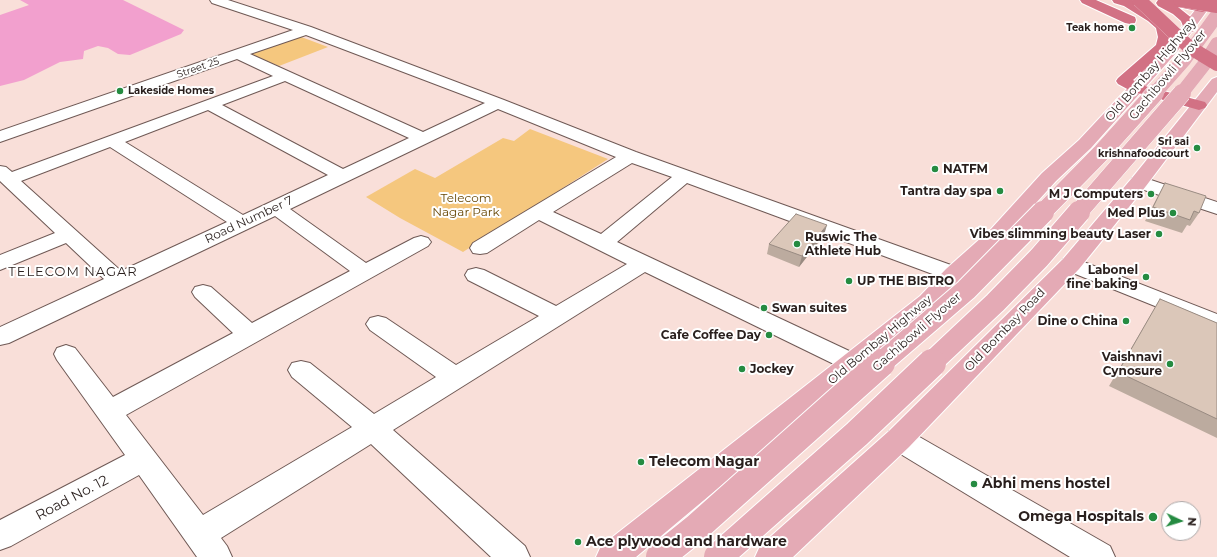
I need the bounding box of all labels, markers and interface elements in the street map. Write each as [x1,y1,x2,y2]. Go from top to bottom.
street label: Old Bombay Highway [1102,16,1200,124]
place label: Teak home [1066,22,1124,34]
marker: Teak home [1127,23,1137,33]
street label: Gachibowli Flyover [1126,27,1210,123]
street label: Street 25 [175,55,221,81]
place label: Lakeside Homes [128,85,214,97]
marker: Lakeside Homes [115,86,125,96]
place label: Sri sai krishnafoodcourt [1098,136,1189,160]
marker: Sri sai krishnafoodcourt [1192,143,1202,153]
place label: NATFM [943,162,988,176]
marker: NATFM [930,164,940,174]
place label: Tantra day spa [900,184,992,198]
marker: Tantra day spa [995,186,1005,196]
place label: M J Computers [1049,187,1143,201]
marker: M J Computers [1146,189,1156,199]
park label: Telecom Nagar Park [432,191,500,219]
street label: Road Number 7 [203,193,295,247]
place label: Med Plus [1107,206,1165,220]
marker: Med Plus [1168,208,1178,218]
place label: Vibes slimming beauty Laser [970,227,1151,241]
marker: Vibes slimming beauty Laser [1154,229,1164,239]
place label: Ruswic The Athlete Hub [805,230,881,258]
marker: Ruswic The Athlete Hub [792,239,802,249]
place label: Labonel fine baking [1067,263,1138,291]
district label: TELECOM NAGAR [8,264,138,280]
marker: Labonel fine baking [1141,272,1151,282]
place label: UP THE BISTRO [857,274,954,288]
marker: UP THE BISTRO [844,276,854,286]
street label: Old Bombay Road [962,285,1048,375]
street label: Gachibowli Flyover [870,290,964,374]
street label: Old Bombay Highway [825,292,935,388]
place label: Swan suites [772,301,847,315]
marker: Swan suites [759,303,769,313]
place label: Dine o China [1038,314,1118,328]
marker: Dine o China [1121,316,1131,326]
place label: Cafe Coffee Day [661,328,761,342]
marker: Cafe Coffee Day [764,330,774,340]
place label: Vaishnavi Cynosure [1102,350,1162,378]
marker: Vaishnavi Cynosure [1165,359,1175,369]
place label: Jockey [750,362,794,376]
marker: Jockey [737,364,747,374]
place label: Telecom Nagar [649,454,759,470]
marker: Telecom Nagar [636,457,646,467]
street label: Road No. 12 [33,472,111,524]
place label: Abhi mens hostel [982,476,1110,492]
marker: Abhi mens hostel [969,479,979,489]
north arrow [1161,501,1201,541]
place label: Omega Hospitals [1018,509,1144,525]
marker: Omega Hospitals [1147,511,1159,523]
text: N [1185,517,1199,527]
place label: Ace plywood and hardware [586,534,787,550]
marker: Ace plywood and hardware [573,537,583,547]

